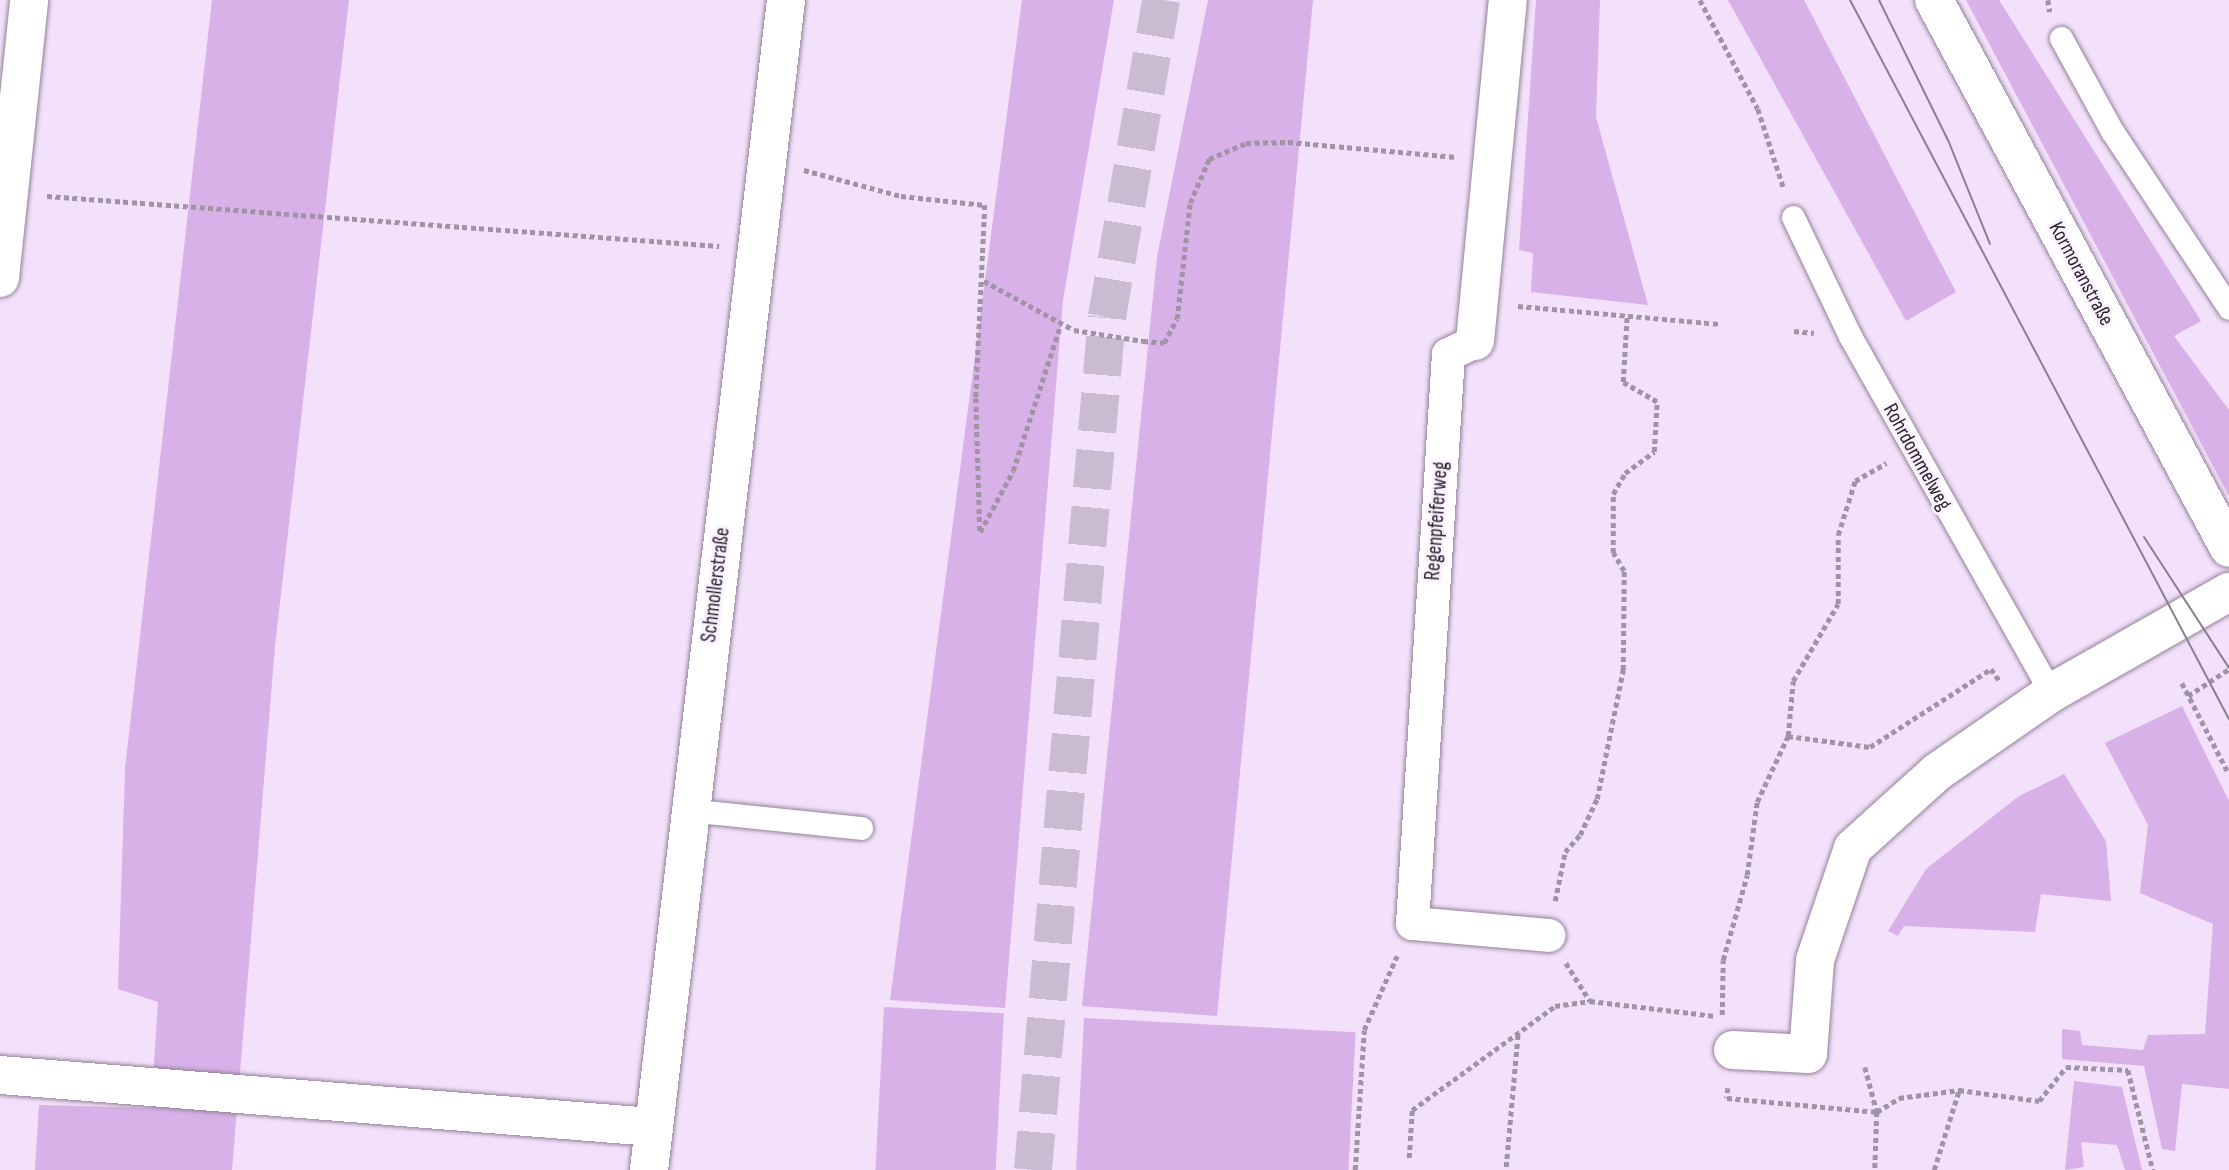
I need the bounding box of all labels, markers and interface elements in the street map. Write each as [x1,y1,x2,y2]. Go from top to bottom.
street label: Kormoranstraße [2043,218,2119,330]
street label: Rohrdommelweg [1877,399,1957,515]
street label: Regenpfeiferweg [1420,461,1454,581]
street label: Schmollerstraße [696,526,736,644]

